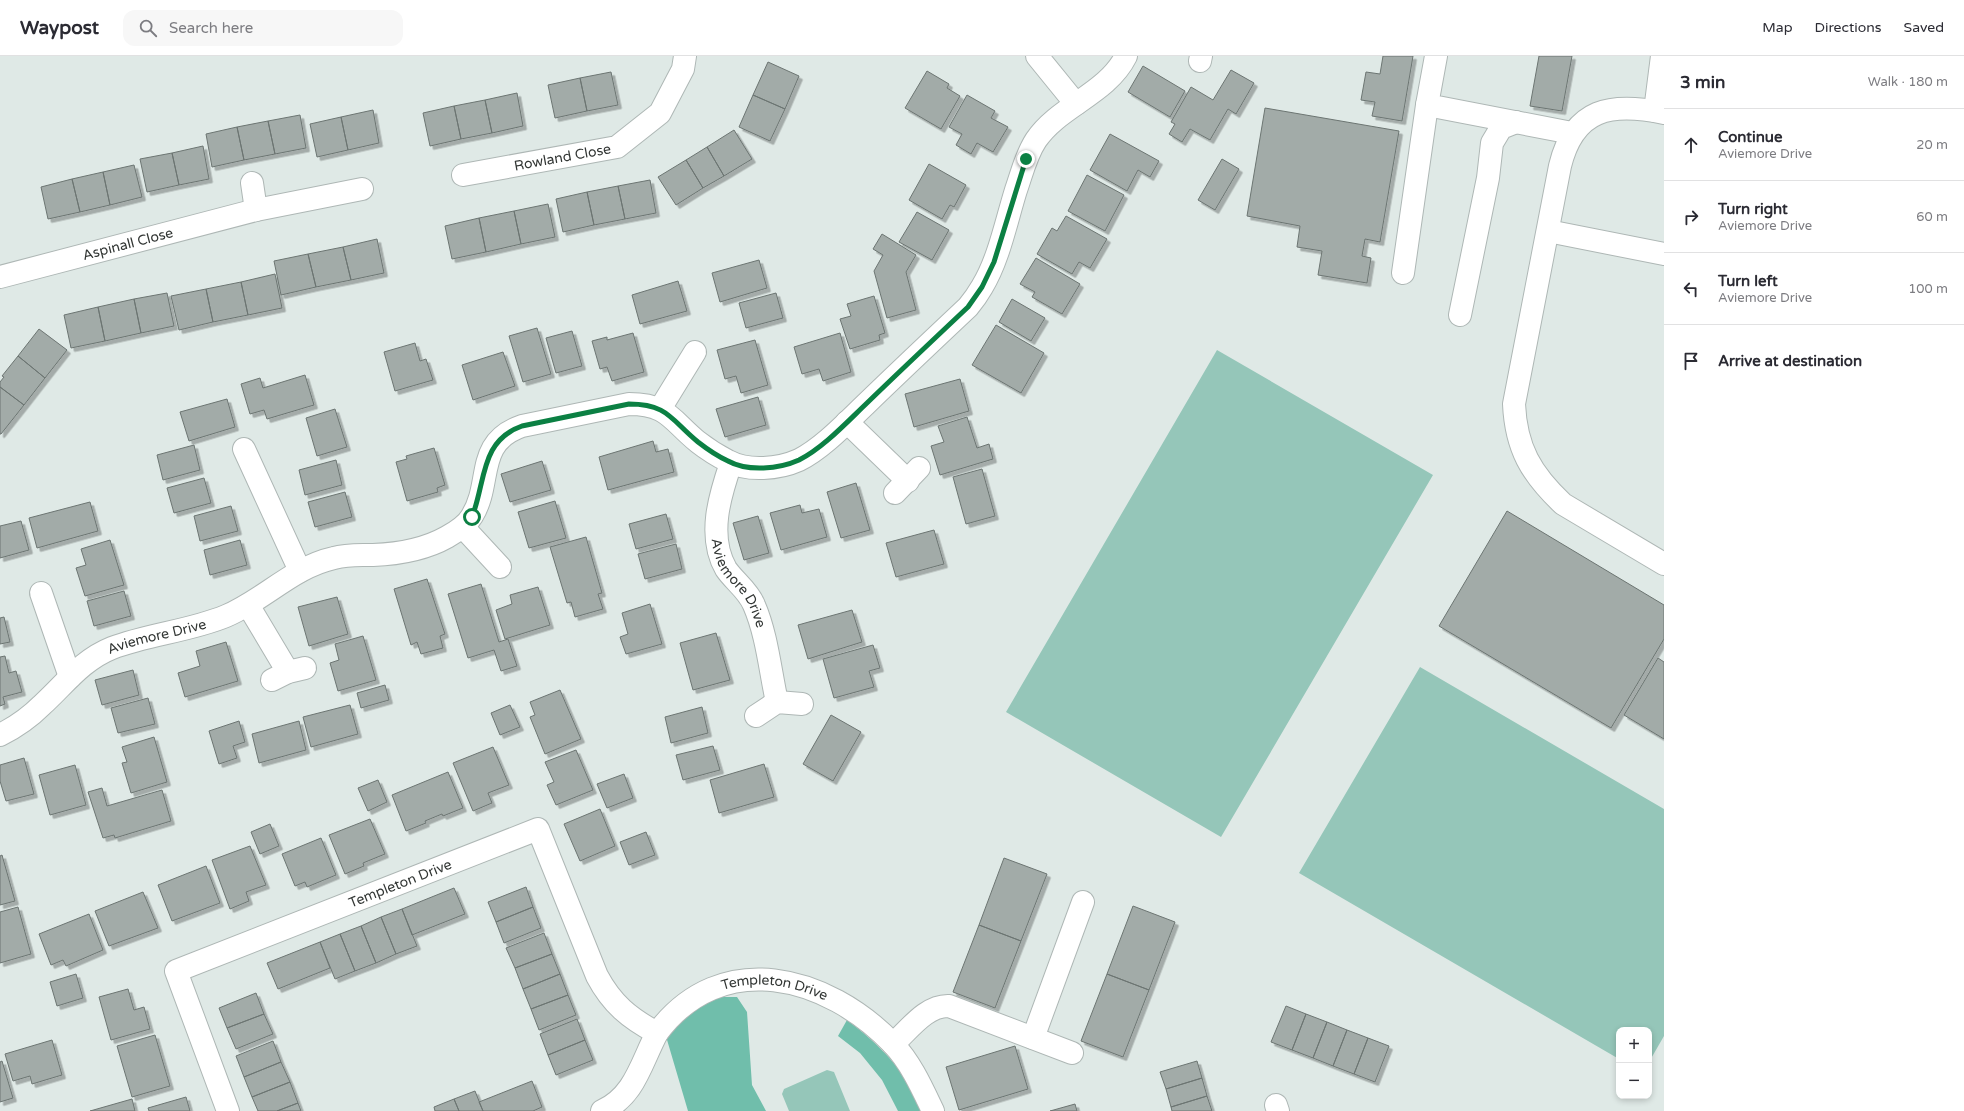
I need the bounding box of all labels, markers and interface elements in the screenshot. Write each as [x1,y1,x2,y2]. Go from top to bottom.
search box [123,10,403,46]
text: Waypost [20,17,99,39]
icon: search [137,17,159,39]
text: Search here [169,19,253,37]
text: Map [1762,19,1793,36]
text: Directions [1815,19,1882,36]
text: Saved [1904,19,1944,36]
text: 3 min [1680,72,1725,93]
text: Walk · 180 m [1868,74,1948,90]
text: Continue [1718,128,1782,146]
icon: ahead [1680,134,1702,156]
text: 20 m [1916,137,1948,153]
street label: Rowland Close [513,140,612,175]
text: Aviemore Drive [1718,146,1812,162]
route end [1017,150,1035,168]
text: Turn right [1718,200,1788,218]
icon: right [1680,206,1702,228]
text: 60 m [1916,209,1948,225]
text: Aviemore Drive [1718,218,1812,234]
street label: Aspinall Close [81,224,175,264]
text: Turn left [1718,272,1778,290]
icon: left [1680,278,1702,300]
text: 100 m [1908,281,1948,297]
text: Aviemore Drive [1718,290,1812,306]
icon: arrive [1680,350,1702,372]
text: Arrive at destination [1718,352,1862,370]
route start [463,508,481,526]
street label: Aviemore Drive [708,537,769,630]
street label: Aviemore Drive [105,616,208,658]
street label: Templeton Drive [346,856,454,911]
street label: Templeton Drive [719,971,831,1004]
map controls [1616,1027,1652,1099]
button: + [1616,1027,1652,1063]
button: − [1616,1063,1652,1099]

